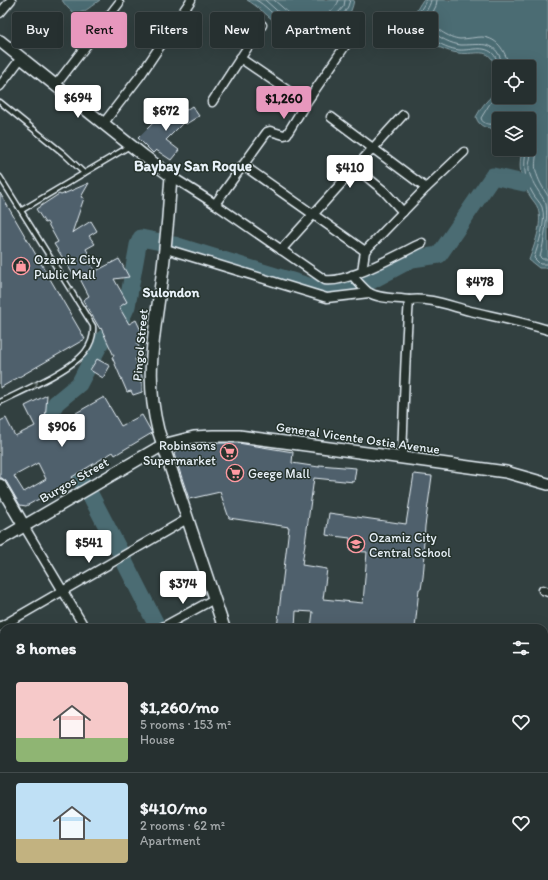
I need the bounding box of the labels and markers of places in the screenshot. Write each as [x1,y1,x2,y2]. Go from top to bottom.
pin: $694 [54,85,102,119]
pin: $1,260 [251,86,317,120]
pin: $672 [142,98,190,132]
pin: $410 [326,155,374,189]
place label: Ozamiz City Public Mall [34,252,102,282]
shop icon: Ozamiz City Public Mall [11,256,31,276]
pin: $478 [456,269,504,303]
pin: $906 [38,414,86,448]
place label: Robinsons Supermarket [143,438,216,468]
supermarket icon: Robinsons Supermarket [219,442,239,462]
supermarket icon: Geege Mall [225,463,245,483]
place label: Geege Mall [248,466,310,481]
pin: $541 [65,530,113,564]
place label: Ozamiz City Central School [369,530,451,560]
school or university icon: Ozamiz City Central School [346,534,366,554]
pin: $374 [159,571,207,605]

